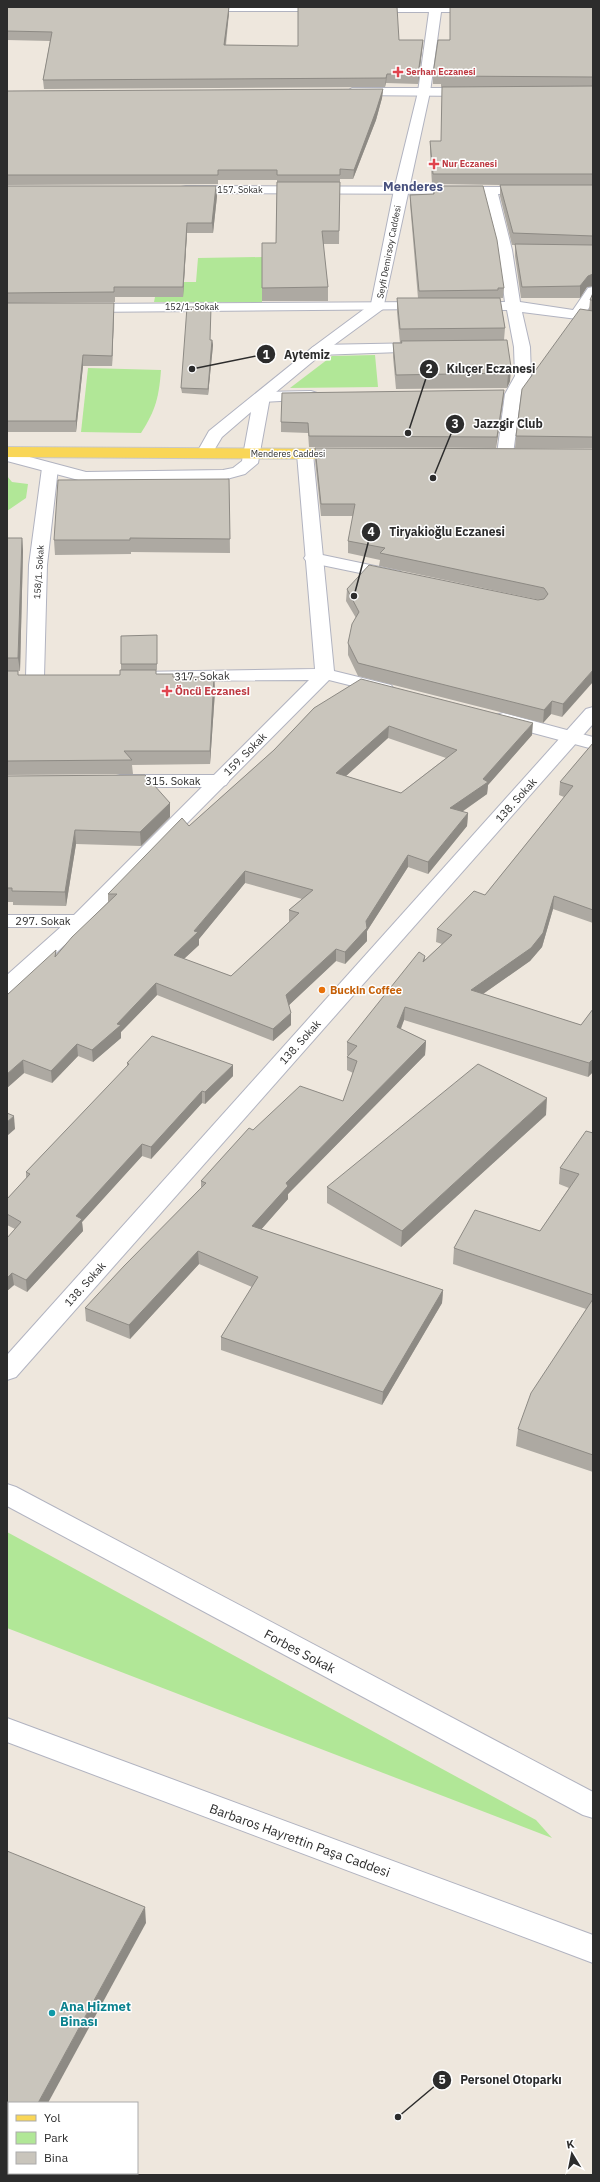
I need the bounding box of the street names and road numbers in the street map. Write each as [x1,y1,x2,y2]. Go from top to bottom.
street label: 157. Sokak [217,184,263,195]
street label: Seyfi Demirsoy Caddesi [374,204,403,299]
street label: 152/1. Sokak [165,301,219,312]
street label: Menderes Caddesi [251,448,325,459]
street label: 158/1. Sokak [31,544,46,599]
street label: 317. Sokak [174,669,230,683]
street label: 159. Sokak [220,729,270,779]
street label: 315. Sokak [145,774,201,788]
street label: 138. Sokak [492,775,540,825]
street label: 297. Sokak [15,914,71,928]
street label: 138. Sokak [276,1017,324,1067]
street label: 138. Sokak [61,1259,109,1309]
street label: Forbes Sokak [261,1626,339,1677]
street label: Barbaros Hayrettin Paşa Caddesi [207,1800,392,1881]

